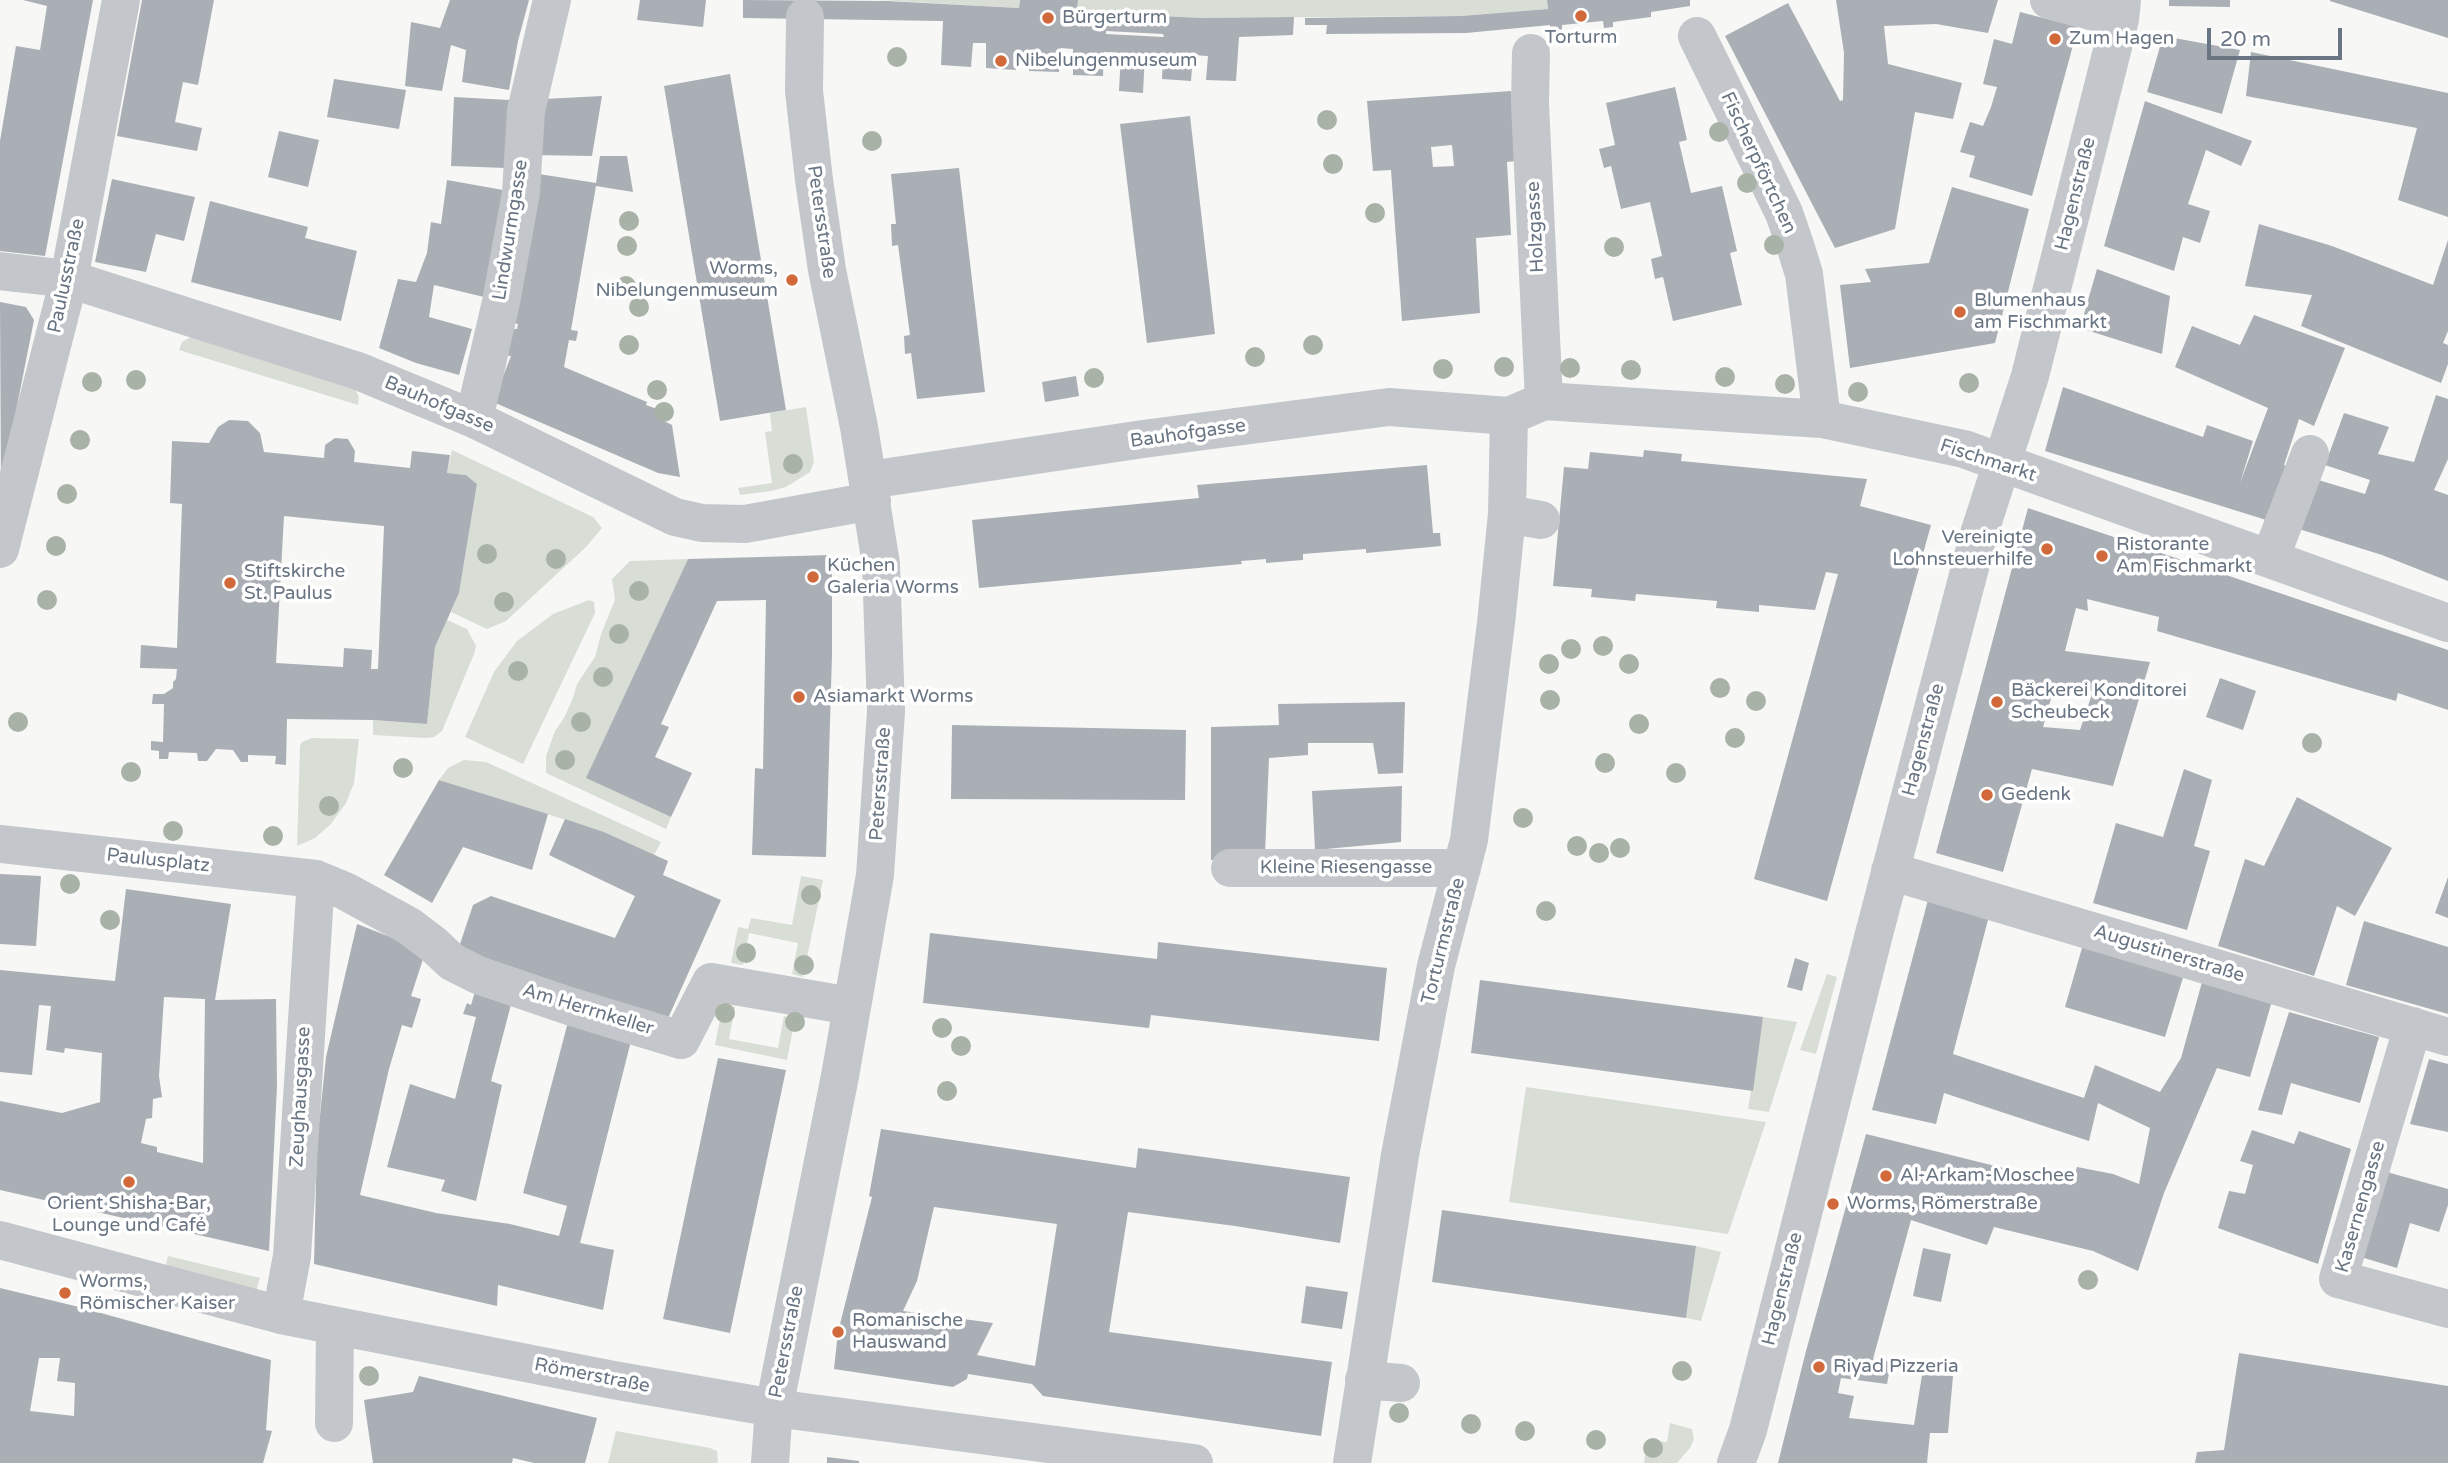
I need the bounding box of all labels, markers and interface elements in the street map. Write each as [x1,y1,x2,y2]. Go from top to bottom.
place label: Bürgerturm [1062,7,1167,29]
marker: Torturm [1573,8,1589,24]
marker: Bürgerturm [1040,10,1056,26]
scale bar [2210,14,2345,58]
place label: Torturm [1545,27,1617,49]
text: 20 m [2220,27,2271,52]
place label: Zum Hagen [2069,28,2174,50]
marker: Zum Hagen [2047,31,2063,47]
place label: Nibelungenmuseum [1015,50,1198,72]
marker: Nibelungenmuseum [993,53,1009,69]
street label: Fischerpförtchen [1715,89,1801,237]
street label: Hagenstraße [2051,135,2101,253]
street label: Lindwurmgasse [489,158,533,302]
street label: Petersstraße [802,164,840,280]
street label: Holzgasse [1522,181,1550,273]
street label: Paulusstraße [44,217,90,335]
place label: Worms, Nibelungenmuseum [595,258,778,302]
marker: Worms, Nibelungenmuseum [784,272,800,288]
place label: Blumenhaus am Fischmarkt [1974,290,2107,334]
marker: Blumenhaus am Fischmarkt [1952,304,1968,320]
street label: Bauhofgasse [381,372,497,438]
street label: Bauhofgasse [1129,415,1247,453]
street label: Fischmarkt [1937,435,2039,487]
place label: Vereinigte Lohnsteuerhilfe [1892,527,2033,571]
place label: Ristorante Am Fischmarkt [2116,534,2252,578]
marker: Vereinigte Lohnsteuerhilfe [2039,541,2055,557]
marker: Ristorante Am Fischmarkt [2094,548,2110,564]
place label: Küchen Galeria Worms [827,555,959,599]
place label: Stiftskirche St. Paulus [244,561,345,605]
marker: Küchen Galeria Worms [805,569,821,585]
marker: Stiftskirche St. Paulus [222,575,238,591]
place label: Bäckerei Konditorei Scheubeck [2011,680,2187,724]
street label: Hagenstraße [1898,681,1950,799]
place label: Asiamarkt Worms [813,686,973,708]
marker: Asiamarkt Worms [791,689,807,705]
marker: Bäckerei Konditorei Scheubeck [1989,694,2005,710]
street label: Petersstraße [866,726,896,842]
place label: Gedenk [2001,784,2071,806]
marker: Gedenk [1979,787,1995,803]
street label: Paulusplatz [105,844,211,878]
street label: Kleine Riesengasse [1260,857,1432,879]
street label: Torturmstraße [1417,876,1471,1006]
street label: Augustinerstraße [2091,920,2247,988]
street label: Am Herrnkeller [520,979,656,1041]
street label: Zeughausgasse [286,1026,316,1168]
street label: Kasernengasse [2331,1138,2391,1276]
place label: Al-Arkam-Moschee [1900,1165,2074,1187]
marker: Al-Arkam-Moschee [1878,1168,1894,1184]
marker: Orient Shisha-Bar, Lounge und Café [121,1174,137,1190]
place label: Orient Shisha-Bar, Lounge und Café [47,1193,211,1237]
place label: Worms, Römerstraße [1847,1193,2038,1215]
marker: Worms, Römerstraße [1825,1196,1841,1212]
street label: Hagenstraße [1758,1230,1808,1348]
place label: Worms, Römischer Kaiser [79,1271,235,1315]
street label: Petersstraße [765,1284,809,1400]
marker: Worms, Römischer Kaiser [57,1285,73,1301]
place label: Romanische Hauswand [852,1310,963,1354]
marker: Romanische Hauswand [830,1324,846,1340]
street label: Römerstraße [532,1354,652,1398]
place label: Riyad Pizzeria [1833,1356,1959,1378]
marker: Riyad Pizzeria [1811,1359,1827,1375]

